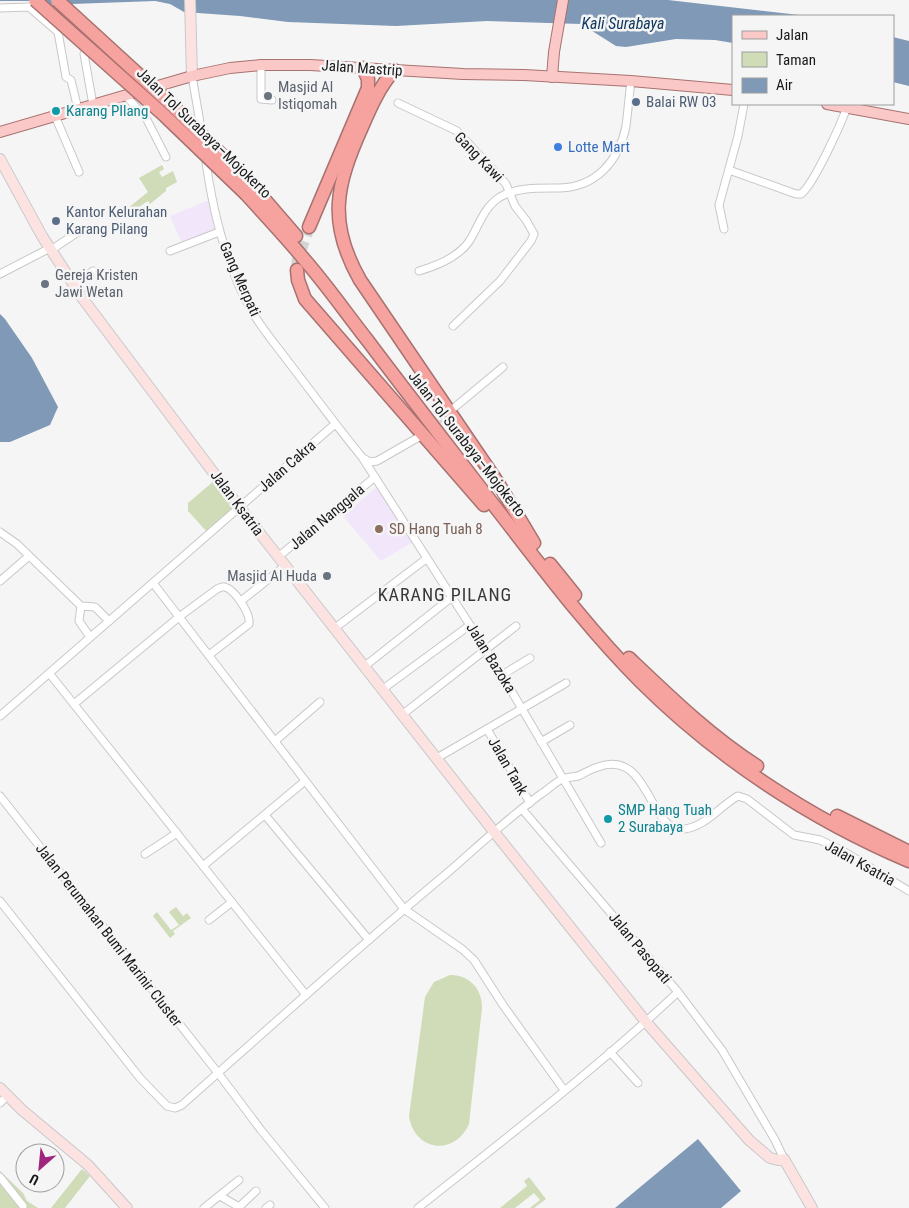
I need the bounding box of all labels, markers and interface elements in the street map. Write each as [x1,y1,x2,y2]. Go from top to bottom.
water label: Kali Surabaya [582,14,664,33]
legend [732,15,894,105]
text: Jalan [776,26,808,44]
text: Taman [776,51,816,69]
street label: Jalan Mastrip [321,56,403,80]
street label: Jalan Tol Surabaya–Mojokerto [133,64,275,202]
text: Air [776,76,793,94]
place label: Masjid Al Istiqomah [278,78,337,113]
marker: Masjid Al Istiqomah [262,90,274,102]
place label: Balai RW 03 [646,93,717,111]
marker: Balai RW 03 [630,96,642,108]
place label: Karang PIlang [66,102,148,120]
marker: Karang PIlang [50,105,62,117]
street label: Gang Kawi [451,128,507,186]
place label: Lotte Mart [568,138,630,156]
marker: Lotte Mart [552,141,564,153]
place label: Kantor Kelurahan Karang Pilang [66,203,167,238]
marker: Kantor Kelurahan Karang Pilang [50,215,62,227]
street label: Gang Merpati [216,239,264,319]
place label: Gereja Kristen Jawi Wetan [55,266,138,301]
marker: Gereja Kristen Jawi Wetan [39,278,51,290]
street label: Jalan Tol Surabaya–Mojokerto [404,368,530,520]
street label: Jalan Cakra [255,436,319,496]
street label: Jalan Ksatria [206,467,268,539]
street label: Jalan Nanggala [286,480,368,554]
place label: SD Hang Tuah 8 [389,520,483,538]
marker: SD Hang Tuah 8 [373,523,385,535]
place label: Masjid Al Huda [227,567,317,585]
marker: Masjid Al Huda [321,570,333,582]
district label: KARANG PILANG [378,584,512,605]
street label: Jalan Bazoka [462,620,520,696]
street label: Jalan Tank [484,734,532,798]
place label: SMP Hang Tuah 2 Surabaya [618,801,712,836]
marker: SMP Hang Tuah 2 Surabaya [602,813,614,825]
street label: Jalan Ksatria [822,836,898,890]
street label: Jalan Perumahan Bumi Marinir Cluster [32,840,186,1030]
street label: Jalan Pasopati [605,908,675,988]
north arrow [15,1143,65,1193]
text: U [27,1171,41,1189]

